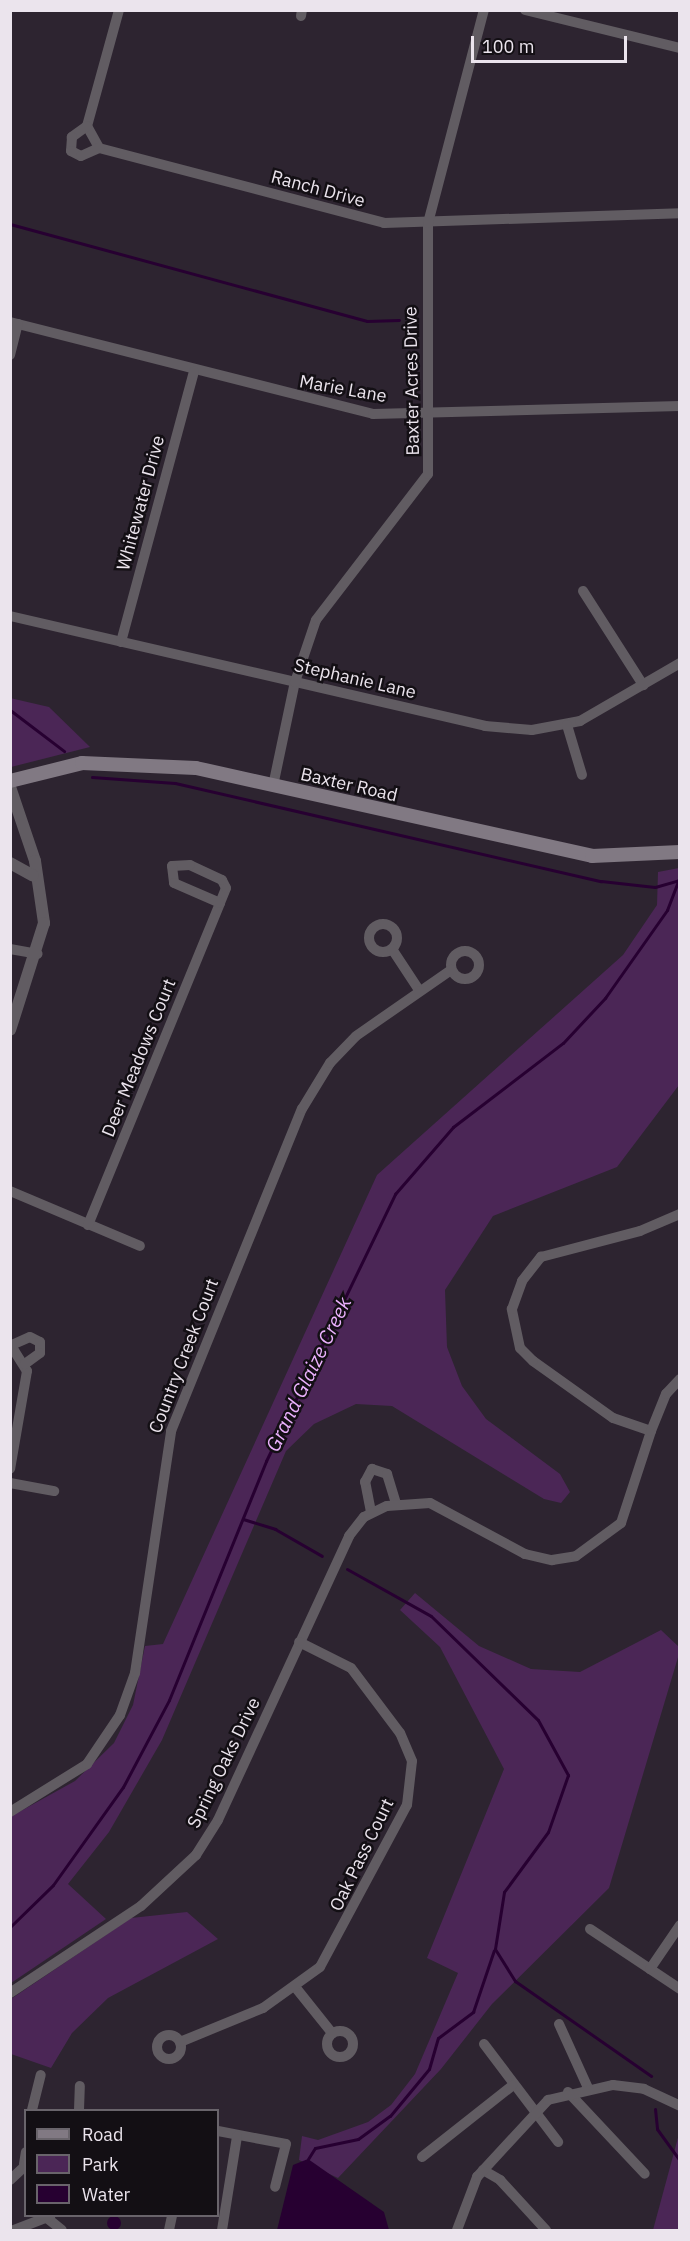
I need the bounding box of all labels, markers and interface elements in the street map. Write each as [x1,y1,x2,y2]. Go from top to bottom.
scale bar [474,24,630,62]
text: 100 m [482,35,534,58]
street label: Ranch Drive [269,166,367,212]
street label: Baxter Acres Drive [400,306,424,456]
street label: Marie Lane [298,371,388,407]
street label: Whitewater Drive [113,433,169,573]
street label: Stephanie Lane [292,654,418,704]
street label: Baxter Road [298,763,400,807]
street label: Deer Meadows Court [97,976,181,1140]
street label: Country Creek Court [145,1276,223,1436]
water label: Grand Glaize Creek [260,1293,356,1455]
street label: Spring Oaks Drive [183,1694,265,1832]
street label: Oak Pass Court [325,1795,399,1915]
legend [24,2109,219,2217]
text: Road [82,2123,123,2146]
text: Park [82,2153,118,2176]
text: Water [82,2183,130,2206]

